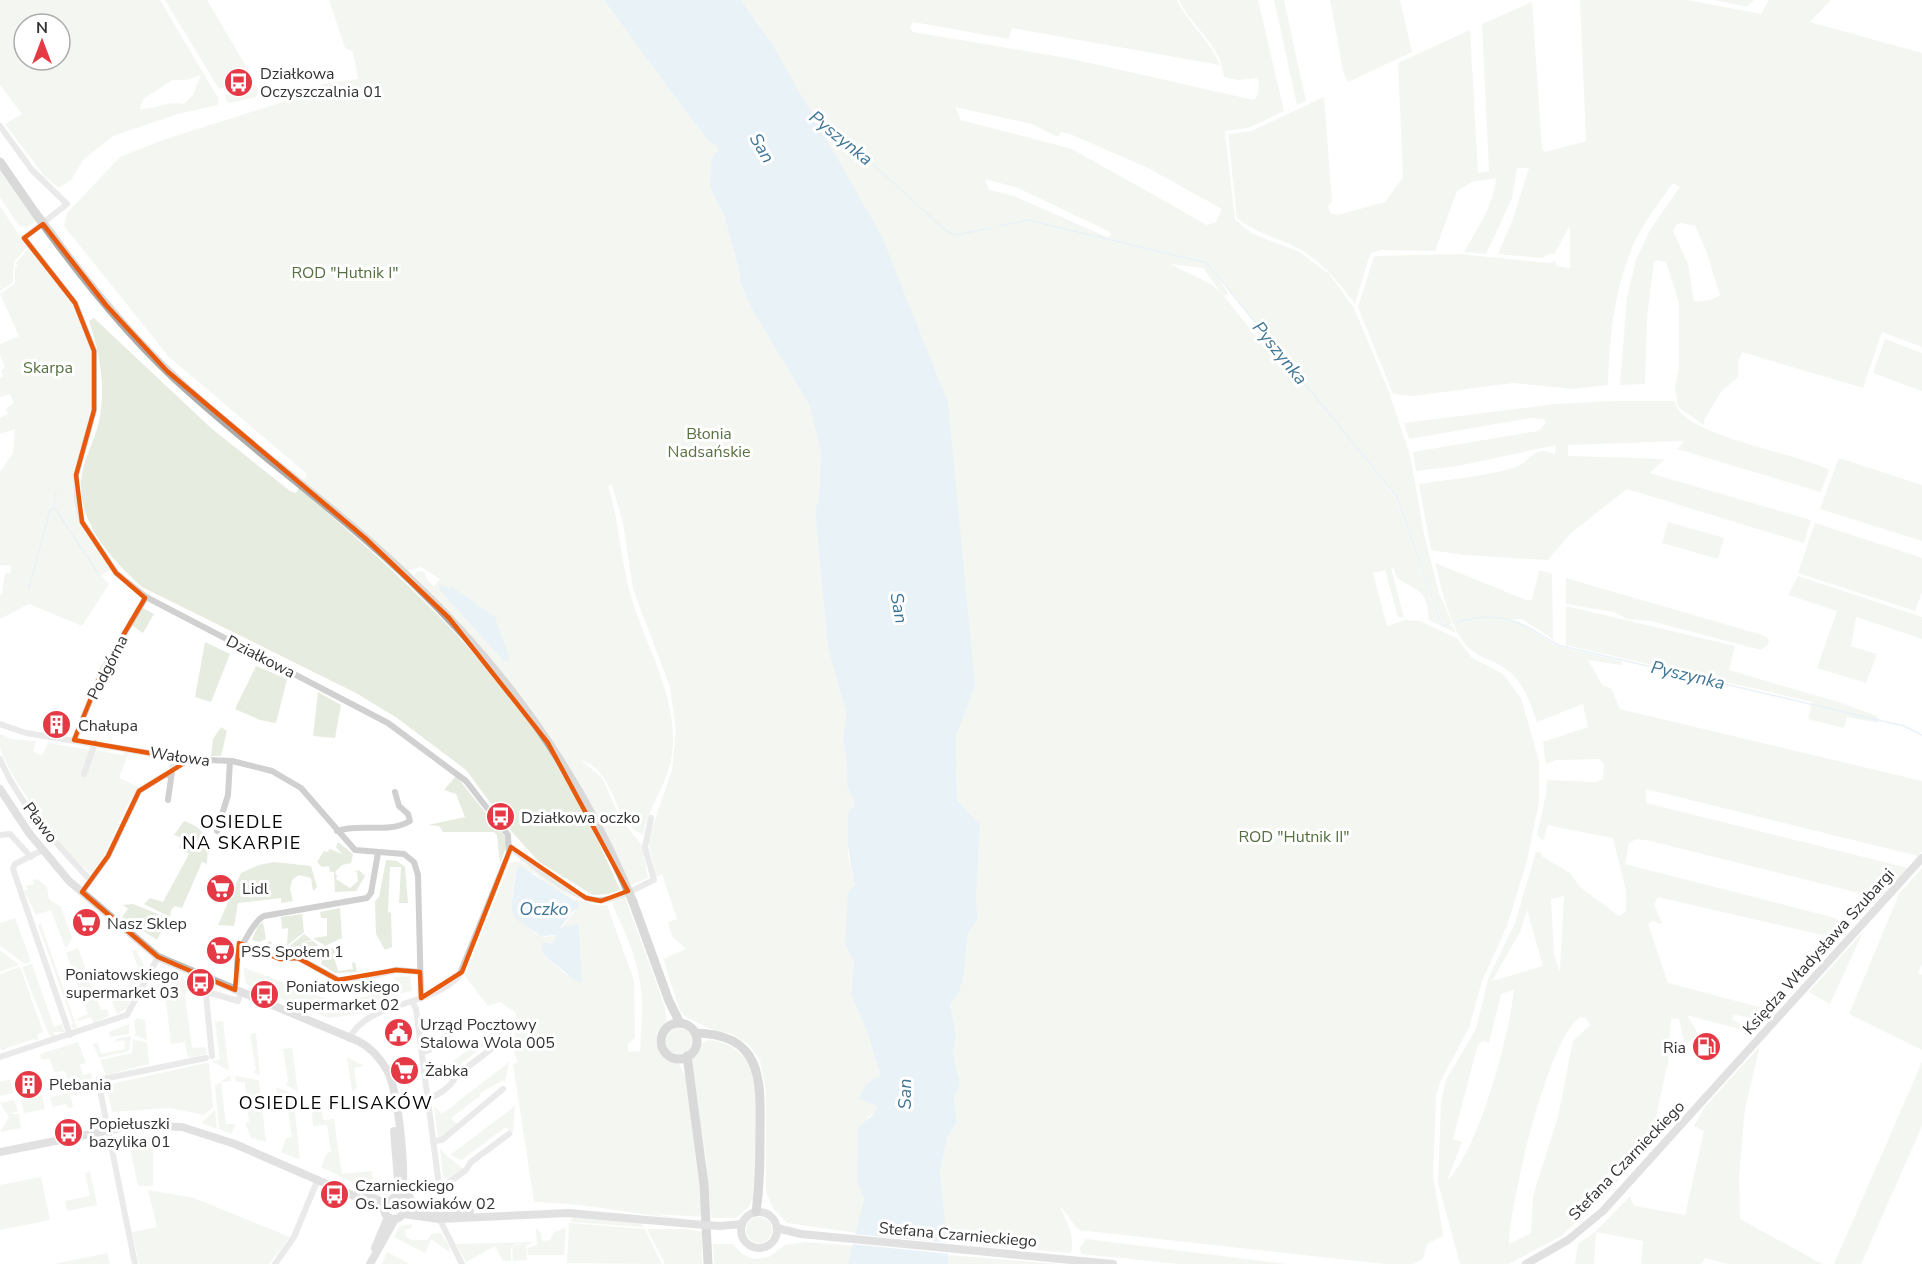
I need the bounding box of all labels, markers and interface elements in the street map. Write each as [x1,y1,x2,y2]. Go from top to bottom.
north arrow [12,12,72,72]
text: N [36,17,48,39]
place label: Działkowa Oczyszczalnia 01 [260,63,382,103]
bus stop icon: Działkowa Oczyszczalnia 01 [223,66,255,98]
water label: Pyszynka [804,105,878,171]
water label: San [744,129,780,167]
park label: ROD "Hutnik I" [291,262,399,284]
water label: Pyszynka [1247,316,1313,390]
park label: Skarpa [23,357,73,379]
park label: Błonia Nadsańskie [668,423,750,463]
water label: San [884,591,914,625]
street label: Działkowa [222,630,299,684]
street label: Podgórna [82,631,133,703]
water label: Pyszynka [1649,655,1727,695]
building icon: Chałupa [41,709,73,741]
place label: Chałupa [78,715,138,737]
street label: Wałowa [148,742,211,772]
street label: Pławo [18,798,63,847]
bus stop icon: Działkowa oczko [484,801,516,833]
place label: Działkowa oczko [521,807,640,829]
district label: OSIEDLE NA SKARPIE [182,810,302,855]
park label: ROD "Hutnik II" [1238,826,1350,848]
street label: Księdza Władysława Szubargi [1738,864,1899,1040]
supermarket icon: Lidl [205,872,237,904]
place label: Lidl [242,878,269,900]
water label: Oczko [519,897,569,921]
supermarket icon: Nasz Sklep [70,907,102,939]
place label: Nasz Sklep [107,913,187,935]
supermarket icon: PSS Społem 1 [204,935,236,967]
place label: PSS Społem 1 [241,941,344,963]
place label: Poniatowskiego supermarket 03 [65,964,179,1004]
bus stop icon: Poniatowskiego supermarket 03 [184,967,216,999]
place label: Poniatowskiego supermarket 02 [286,976,400,1016]
bus stop icon: Poniatowskiego supermarket 02 [249,979,281,1011]
place label: Urząd Pocztowy Stalowa Wola 005 [420,1014,555,1054]
public building icon: Urząd Pocztowy Stalowa Wola 005 [383,1017,415,1049]
fuel station icon: Ria [1691,1031,1723,1063]
place label: Ria [1663,1037,1686,1059]
supermarket icon: Żabka [388,1054,420,1086]
place label: Żabka [425,1060,468,1082]
building icon: Plebania [12,1068,44,1100]
place label: Plebania [49,1074,111,1096]
water label: San [893,1079,917,1109]
district label: OSIEDLE FLISAKÓW [239,1091,433,1115]
street label: Stefana Czarnieckiego [1564,1096,1690,1225]
place label: Popiełuszki bazylika 01 [89,1113,171,1153]
bus stop icon: Popiełuszki bazylika 01 [52,1116,84,1148]
place label: Czarnieckiego Os. Lasowiaków 02 [355,1175,495,1215]
bus stop icon: Czarnieckiego Os. Lasowiaków 02 [318,1178,350,1210]
street label: Stefana Czarnieckiego [878,1217,1038,1253]

